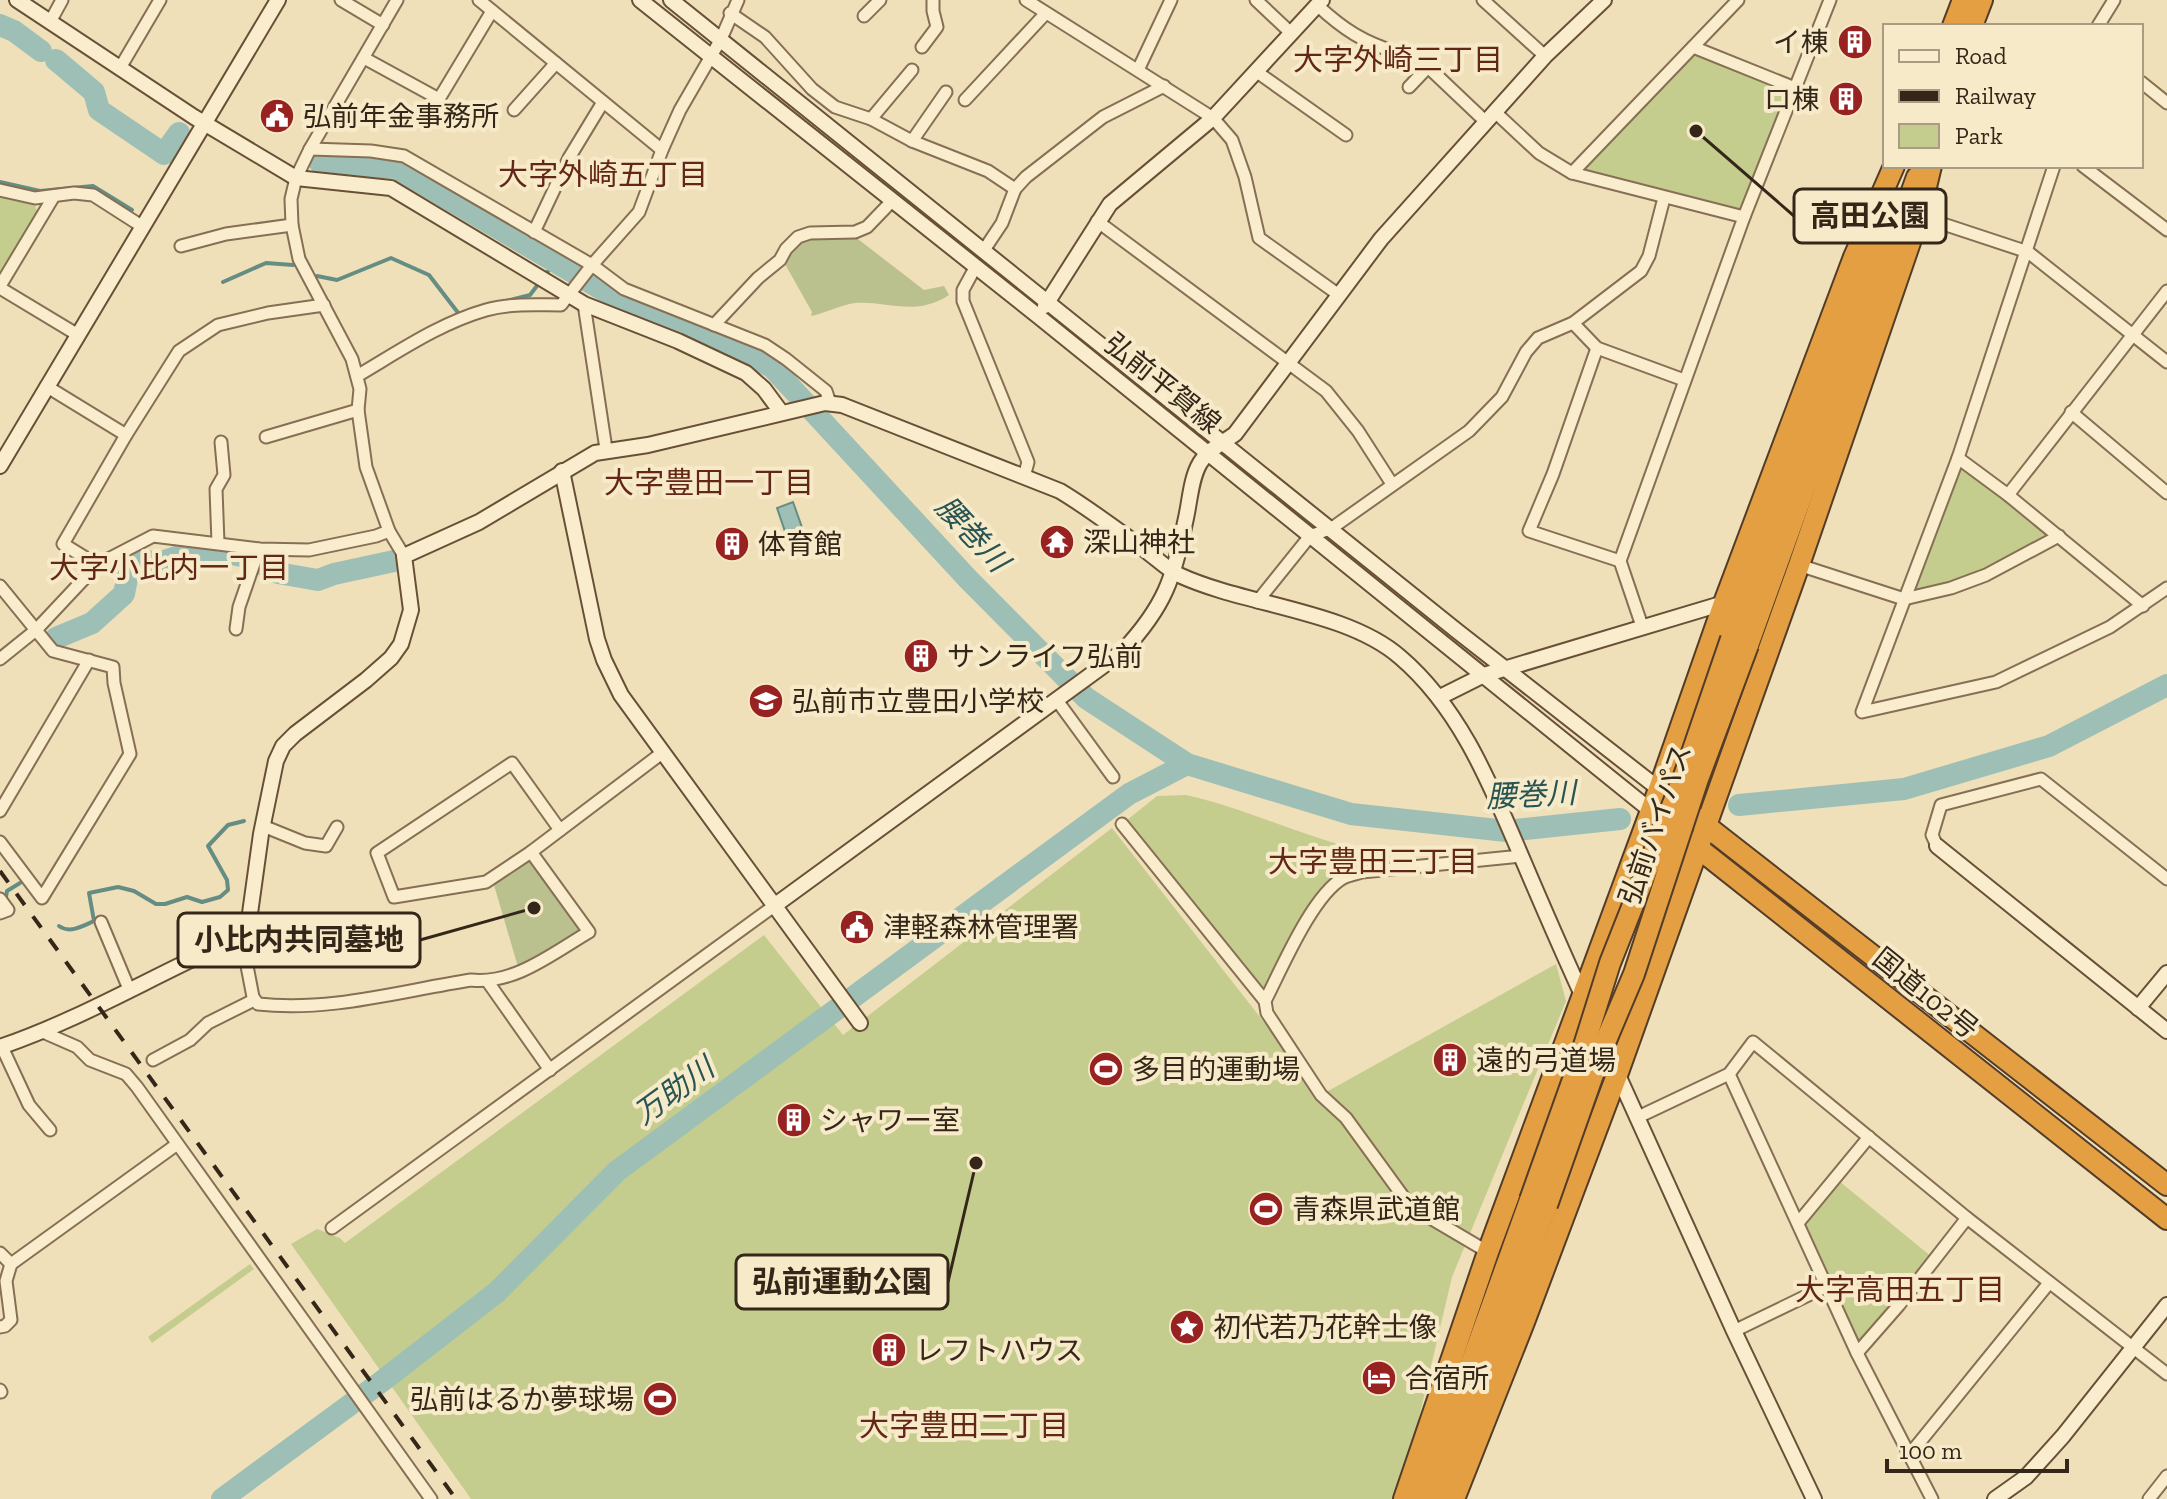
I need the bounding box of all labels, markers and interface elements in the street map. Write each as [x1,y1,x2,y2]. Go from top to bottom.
building icon: イ棟 [1836,23,1874,61]
legend [1883,24,2143,168]
place label: イ棟 [1773,26,1829,59]
text: Road [1955,41,2007,70]
district label: 大字外崎三丁目 [1293,42,1503,78]
building icon: ロ棟 [1827,80,1865,118]
text: Railway [1955,81,2037,110]
place label: ロ棟 [1764,83,1820,116]
public building icon: 弘前年金事務所 [258,97,296,135]
place label: 弘前年金事務所 [303,100,499,133]
text: Park [1955,121,2003,150]
district label: 大字外崎五丁目 [498,157,708,193]
callout: 高田公園 [1794,189,1946,243]
text: 高田公園 [1810,198,1930,234]
street label: 弘前平賀線 [1098,327,1227,440]
district label: 大字豊田一丁目 [604,465,814,501]
water label: 腰巻川 [928,489,1018,581]
temple icon: 深山神社 [1038,523,1076,561]
building icon: 体育館 [713,525,751,563]
place label: 深山神社 [1083,526,1195,559]
place label: 体育館 [758,528,842,561]
district label: 大字小比内一丁目 [49,550,289,586]
building icon: サンライフ弘前 [902,637,940,675]
place label: サンライフ弘前 [947,640,1143,673]
school or university icon: 弘前市立豊田小学校 [747,682,785,720]
place label: 弘前市立豊田小学校 [792,685,1044,718]
street label: 弘前バイパス [1613,740,1698,909]
water label: 腰巻川 [1485,775,1580,815]
district label: 大字豊田三丁目 [1268,844,1478,880]
public building icon: 津軽森林管理署 [838,908,876,946]
place label: 津軽森林管理署 [883,911,1079,944]
callout: 小比内共同墓地 [178,913,420,967]
text: 小比内共同墓地 [194,922,404,958]
street label: 国道102号 [1867,941,1985,1046]
building icon: 遠的弓道場 [1431,1041,1469,1079]
place label: 遠的弓道場 [1476,1044,1616,1077]
water label: 万助川 [627,1048,723,1132]
sports icon: 多目的運動場 [1087,1050,1125,1088]
place label: 多目的運動場 [1132,1053,1300,1086]
building icon: シャワー室 [775,1101,813,1139]
place label: シャワー室 [820,1104,960,1137]
sports icon: 青森県武道館 [1247,1190,1285,1228]
place label: 青森県武道館 [1292,1193,1460,1226]
callout: 弘前運動公園 [736,1255,948,1309]
text: 弘前運動公園 [752,1264,932,1300]
district label: 大字高田五丁目 [1795,1272,2005,1308]
place icon: 初代若乃花幹士像 [1168,1308,1206,1346]
place label: 初代若乃花幹士像 [1213,1311,1437,1344]
building icon: レフトハウス [870,1331,908,1369]
place label: レフトハウス [915,1334,1083,1367]
hotel icon: 合宿所 [1360,1359,1398,1397]
place label: 合宿所 [1405,1362,1489,1395]
sports icon: 弘前はるか夢球場 [641,1380,679,1418]
place label: 弘前はるか夢球場 [410,1383,634,1416]
district label: 大字豊田二丁目 [859,1408,1069,1444]
scale bar [1887,1423,2067,1473]
text: 100 m [1899,1436,1962,1465]

